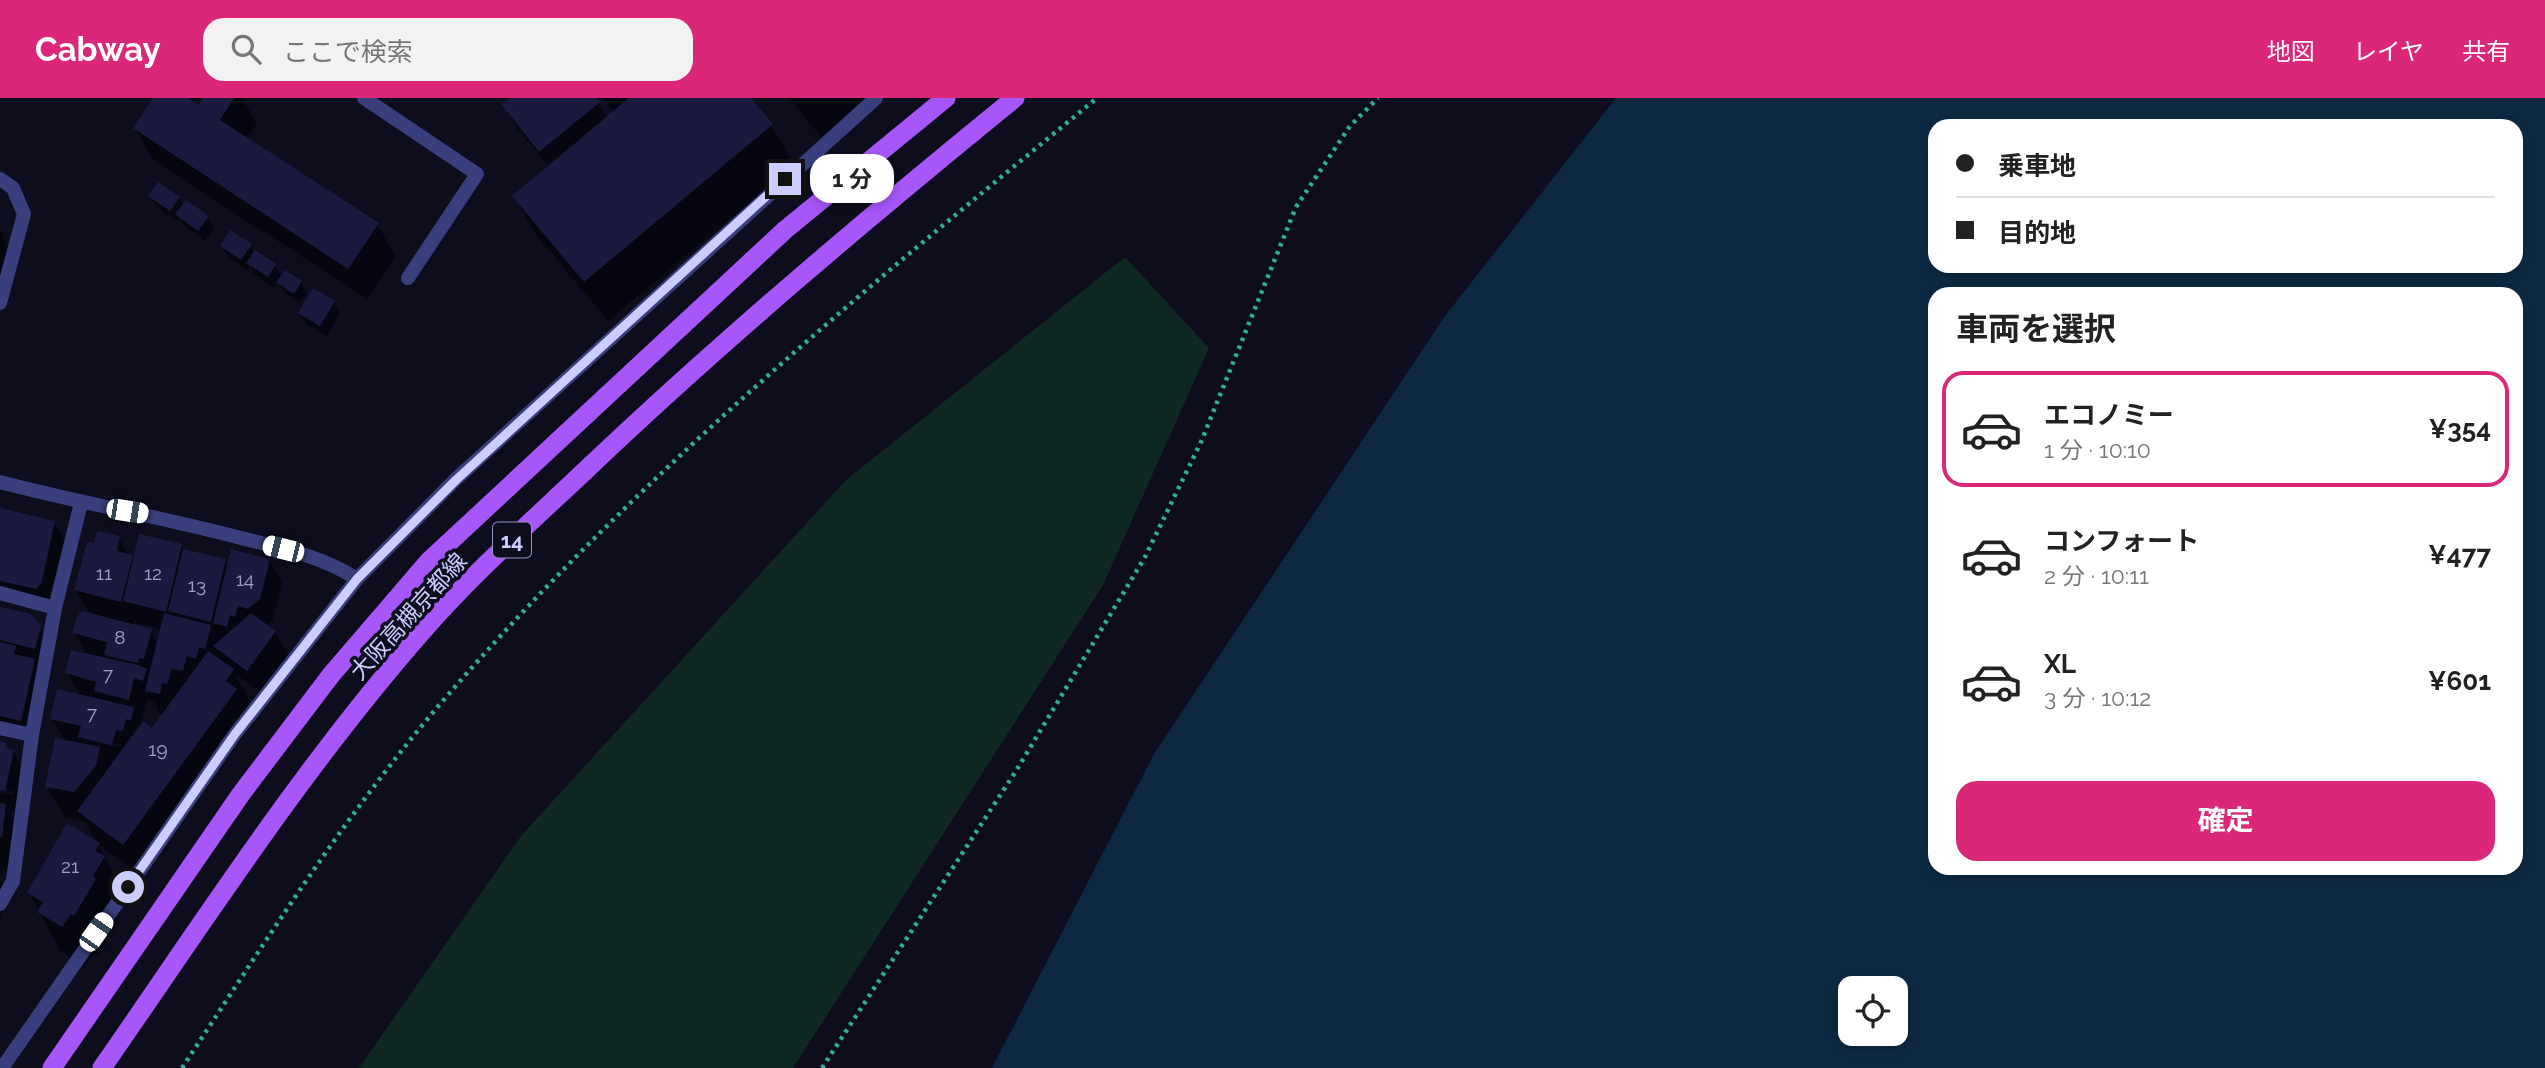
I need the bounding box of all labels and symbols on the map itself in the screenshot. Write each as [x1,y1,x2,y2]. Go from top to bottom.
callout: 1 分 [810,154,894,204]
route end [769,163,801,195]
car [105,497,150,525]
road number: 14 [493,522,531,558]
car [261,534,306,564]
street label: 大阪高槻京都線 [344,547,472,685]
house number: 11 [96,562,112,584]
house number: 12 [144,562,162,584]
house number: 14 [236,568,254,590]
house number: 13 [188,574,206,596]
house number: 8 [114,626,126,648]
house number: 7 [103,663,113,685]
house number: 7 [87,702,97,724]
house number: 19 [148,738,168,760]
house number: 21 [61,855,79,877]
route start [112,871,144,903]
car [76,909,117,955]

